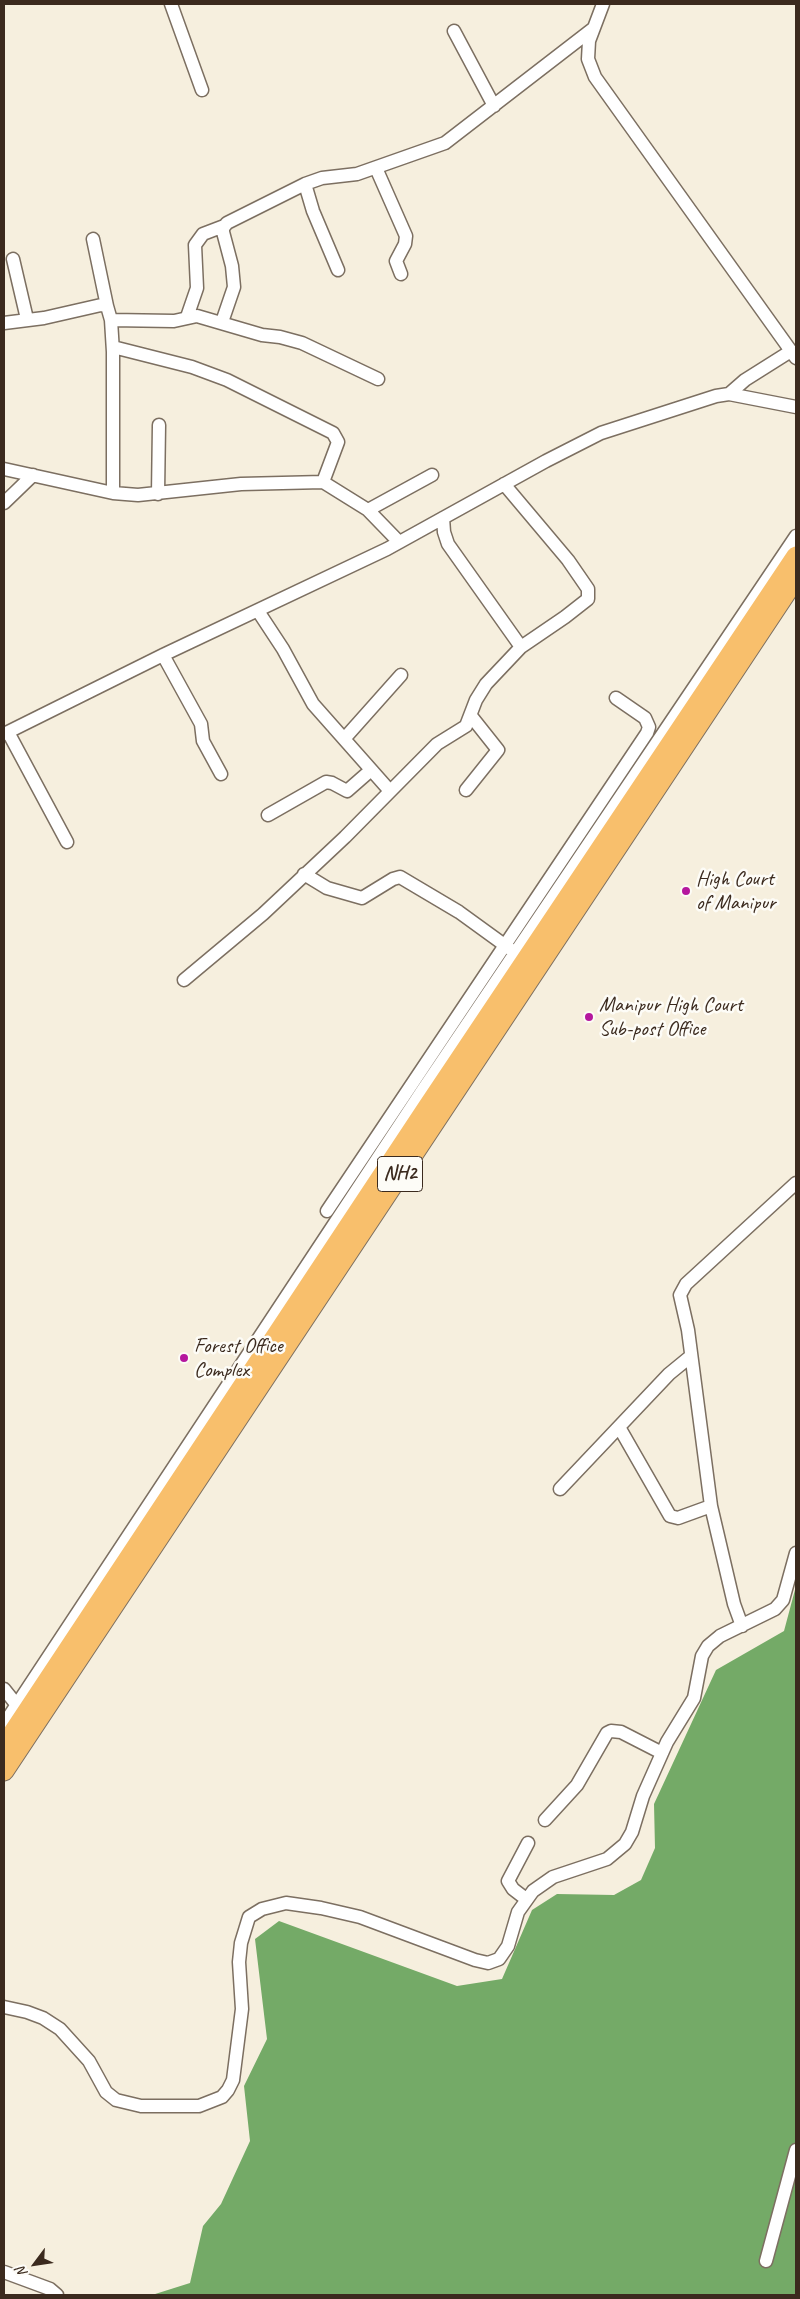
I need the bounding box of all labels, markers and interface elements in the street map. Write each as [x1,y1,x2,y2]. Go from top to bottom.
place label: High Court of Manipur [696,866,776,916]
marker: High Court of Manipur [680,885,692,897]
place label: Manipur High Court Sub-post Office [599,992,743,1042]
marker: Manipur High Court Sub-post Office [583,1011,595,1023]
road number: NH2 [378,1156,422,1192]
place label: Forest Office Complex [194,1333,283,1383]
marker: Forest Office Complex [178,1352,190,1364]
north arrow [10,2239,60,2289]
text: N [12,2264,31,2280]

